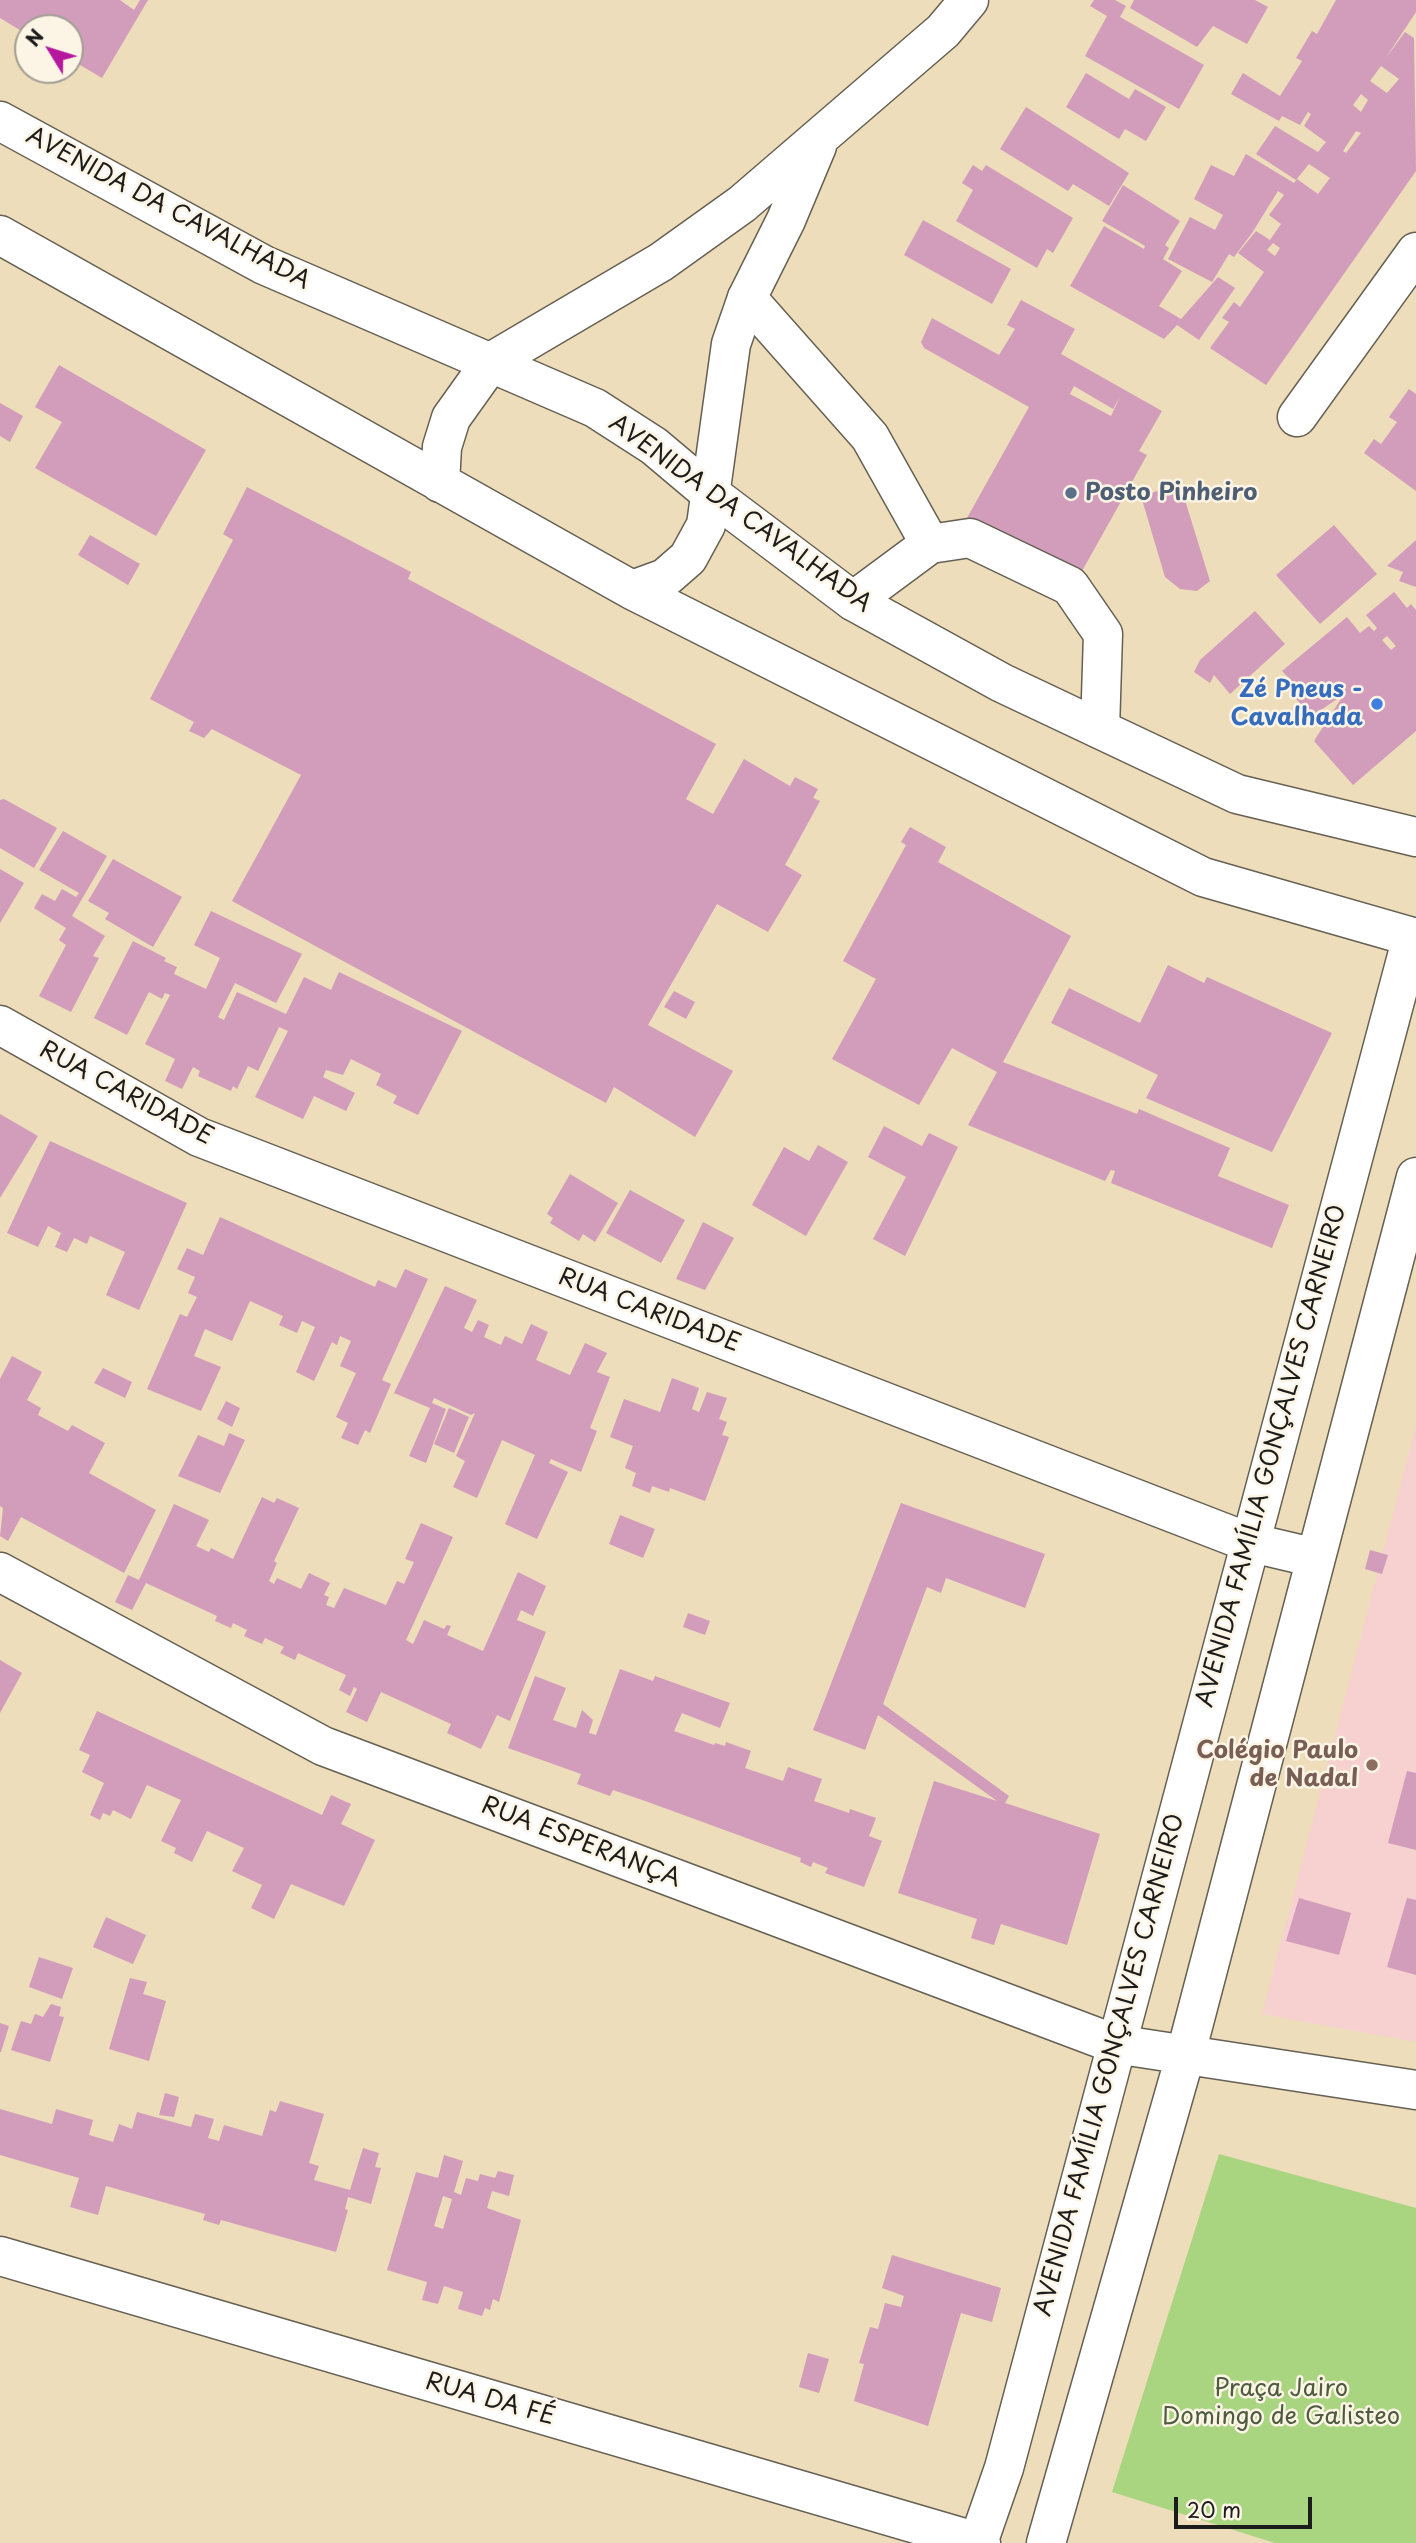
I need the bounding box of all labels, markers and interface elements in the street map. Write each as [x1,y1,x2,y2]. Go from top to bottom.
north arrow [14,14,84,84]
text: N [18,23,50,52]
street label: AVENIDA DA CAVALHADA [21,122,315,296]
street label: AVENIDA DA CAVALHADA [603,409,877,619]
place label: Posto Pinheiro [1085,479,1257,507]
marker: Posto Pinheiro [1063,485,1079,501]
place label: Zé Pneus - Cavalhada [1231,676,1363,732]
marker: Zé Pneus - Cavalhada [1369,696,1385,712]
street label: RUA CARIDADE [34,1036,218,1152]
street label: AVENIDA FAMÍLIA GONÇALVES CARNEIRO [1191,1202,1353,1710]
street label: RUA CARIDADE [554,1263,744,1359]
place label: Colégio Paulo de Nadal [1196,1737,1358,1793]
marker: Colégio Paulo de Nadal [1364,1757,1380,1773]
street label: RUA ESPERANÇA [477,1792,685,1894]
street label: AVENIDA FAMÍLIA GONÇALVES CARNEIRO [1029,1811,1191,2319]
street label: RUA DA FÉ [422,2368,558,2432]
park label: Praça Jairo Domingo de Galisteo [1162,2375,1400,2431]
scale bar [1178,2484,1316,2528]
text: 20 m [1187,2493,1241,2525]

